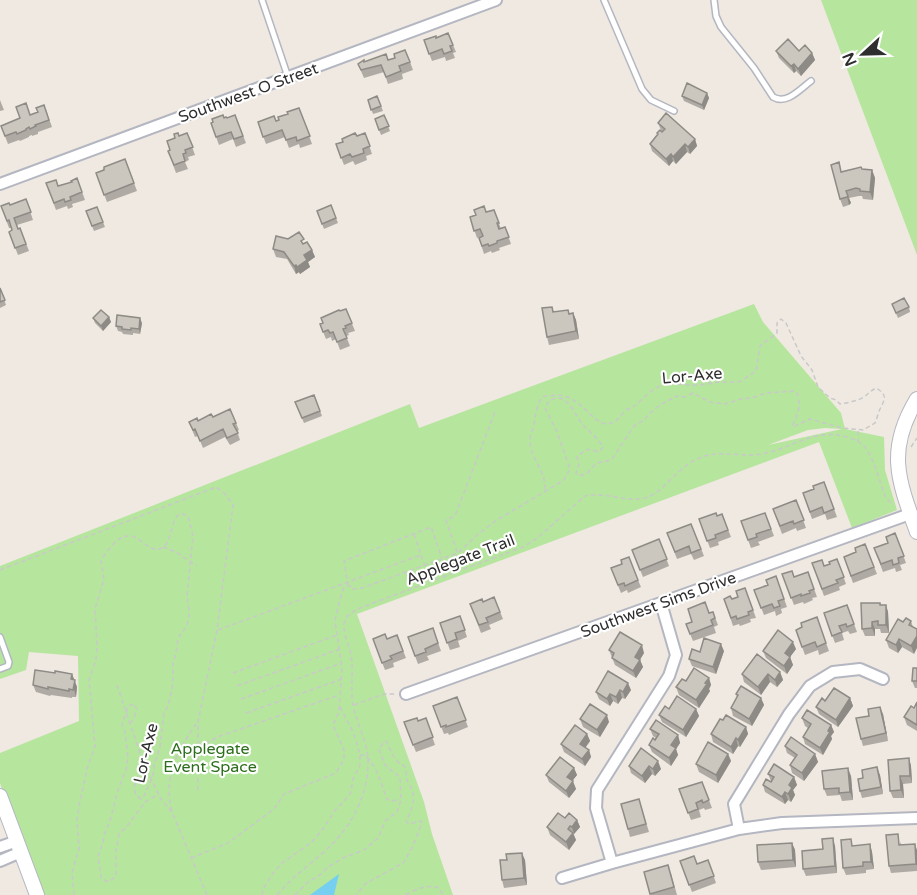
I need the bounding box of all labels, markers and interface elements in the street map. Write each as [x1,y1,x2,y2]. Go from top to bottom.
north arrow [833,24,893,84]
text: N [838,50,862,69]
street label: Southwest O Street [176,58,321,128]
street label: Lor-Axe [661,363,723,389]
street label: Applegate Trail [403,530,518,590]
street label: Southwest Sims Drive [578,567,739,642]
street label: Lor-Axe [129,721,163,785]
park label: Applegate Event Space [163,739,257,777]

